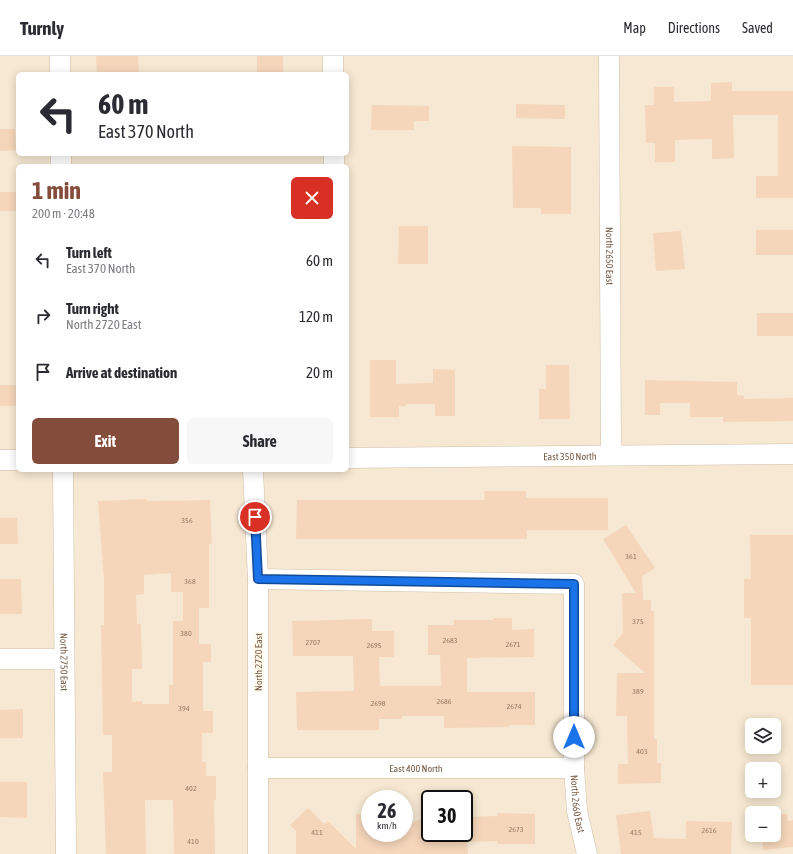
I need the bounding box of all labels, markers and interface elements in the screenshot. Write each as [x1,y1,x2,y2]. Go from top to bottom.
text: Turnly [20,17,64,39]
text: Map [623,20,646,36]
text: Directions [668,20,720,36]
text: Saved [742,20,773,36]
icon: left [32,88,84,140]
text: 60 m [98,88,148,120]
text: East 370 North [98,121,194,142]
text: 1 min [32,177,81,204]
button: close [291,177,333,219]
text: 200 m · 20:48 [32,206,95,221]
street label: North 2650 East [604,227,615,285]
text: Turn left [66,244,112,261]
icon: left [32,249,54,271]
text: 60 m [306,252,333,269]
text: East 370 North [66,261,135,276]
text: Turn right [66,300,119,317]
icon: right [32,305,54,327]
text: 120 m [299,308,333,325]
text: North 2720 East [66,317,141,332]
icon: arrive [32,361,54,383]
text: Arrive at destination [66,364,177,381]
text: 20 m [306,364,333,381]
button: Exit [32,418,179,464]
button: Share [187,418,333,464]
street label: East 350 North [543,451,597,462]
pin [238,500,272,534]
icon: arrive [244,506,266,528]
house number: 356 [181,516,193,525]
house number: 361 [625,552,637,561]
house number: 368 [184,577,196,586]
house number: 375 [632,617,644,626]
house number: 380 [180,629,192,638]
street label: North 2750 East [58,633,70,691]
street label: North 2720 East [253,633,264,691]
house number: 2683 [442,636,458,645]
house number: 2707 [305,638,321,647]
house number: 2671 [505,640,521,649]
house number: 2695 [366,641,382,650]
house number: 389 [632,687,644,696]
house number: 2686 [436,697,452,706]
house number: 2698 [370,699,386,708]
house number: 2674 [506,702,522,711]
house number: 394 [178,704,190,713]
position arrow [553,716,595,758]
map controls [745,718,781,842]
button: layers [745,718,781,754]
house number: 403 [636,747,648,756]
button: + [745,762,781,798]
street label: East 400 North [389,763,443,774]
street label: North 2660 East [568,775,587,834]
house number: 402 [185,784,197,793]
speed limit sign: 30 [421,790,473,842]
text: 26 [378,799,396,822]
button: − [745,806,781,842]
text: km/h [377,820,397,831]
house number: 2673 [508,825,524,834]
house number: 2616 [701,826,717,835]
house number: 411 [311,828,323,837]
house number: 415 [630,828,642,837]
house number: 410 [187,837,199,846]

